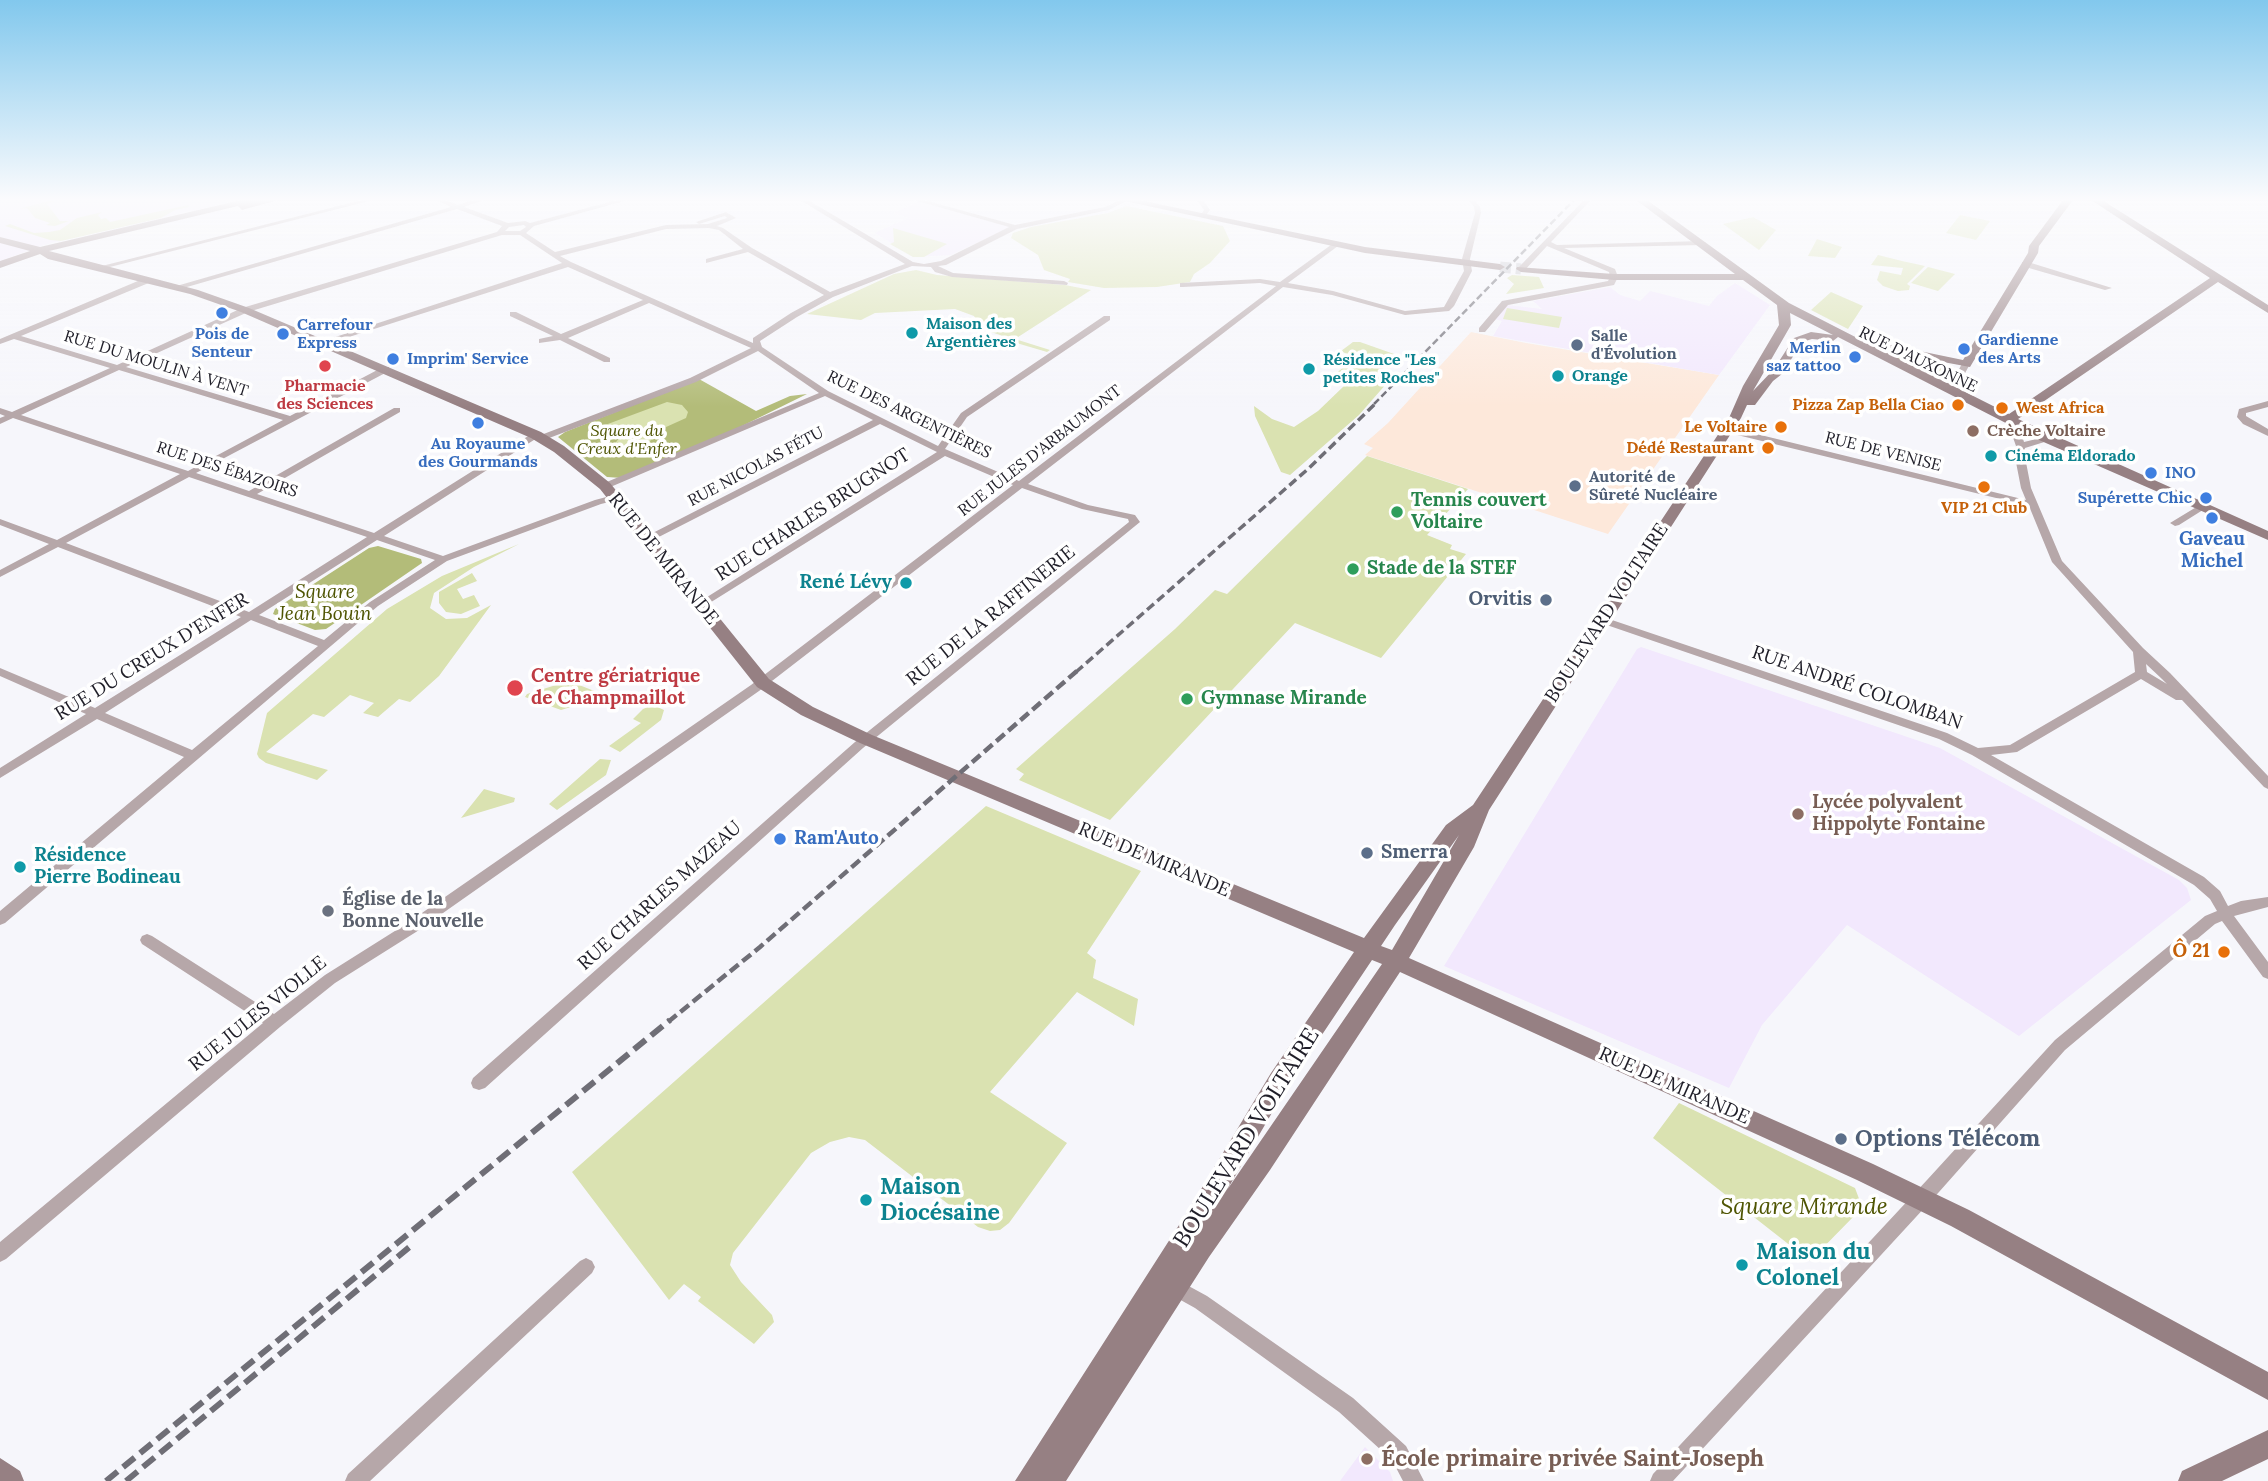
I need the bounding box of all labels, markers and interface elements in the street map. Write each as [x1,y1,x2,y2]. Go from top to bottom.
marker: Pois de Senteur [214,305,230,321]
place label: Maison des Argentières [926,314,1016,352]
place label: Carrefour Express [297,315,373,353]
street label: RUE D'AUXONNE [1856,323,1980,397]
place label: Pois de Senteur [191,324,253,362]
marker: Maison des Argentières [904,325,920,341]
marker: Carrefour Express [275,326,291,342]
place label: Salle d'Évolution [1591,326,1677,364]
street label: RUE DU MOULIN À VENT [62,327,250,401]
place label: Gardienne des Arts [1978,330,2058,368]
marker: Salle d'Évolution [1569,337,1585,353]
place label: Merlin saz tattoo [1766,338,1841,376]
marker: Gardienne des Arts [1956,341,1972,357]
place label: Imprim' Service [407,349,529,369]
marker: Merlin saz tattoo [1847,349,1863,365]
place label: Résidence "Les petites Roches" [1323,350,1440,388]
marker: Imprim' Service [385,351,401,367]
marker: Pharmacie des Sciences [317,358,333,374]
marker: Résidence "Les petites Roches" [1301,361,1317,377]
place label: Orange [1572,366,1628,386]
street label: RUE DES ARGENTIÈRES [824,367,994,463]
marker: Orange [1550,368,1566,384]
place label: Pharmacie des Sciences [277,376,373,414]
street label: RUE JULES D'ARBAUMONT [955,381,1125,521]
place label: Pizza Zap Bella Ciao [1792,395,1944,415]
marker: Pizza Zap Bella Ciao [1950,397,1966,413]
place label: West Africa [2016,398,2104,418]
marker: West Africa [1994,400,2010,416]
marker: Au Royaume des Gourmands [470,415,486,431]
place label: Le Voltaire [1684,417,1767,437]
marker: Le Voltaire [1773,419,1789,435]
park label: Square du Creux d'Enfer [577,421,677,459]
place label: Crèche Voltaire [1987,421,2106,441]
street label: RUE NICOLAS FÉTU [685,423,827,511]
marker: Crèche Voltaire [1965,423,1981,439]
street label: RUE DE VENISE [1823,428,1943,476]
place label: Au Royaume des Gourmands [418,434,538,472]
street label: RUE DES ÉBAZOIRS [154,438,300,502]
place label: Dédé Restaurant [1626,438,1754,458]
marker: Dédé Restaurant [1760,440,1776,456]
street label: RUE CHARLES BRUGNOT [712,444,914,586]
place label: Cinéma Eldorado [2005,446,2136,466]
marker: Cinéma Eldorado [1983,448,1999,464]
place label: INO [2165,463,2196,483]
marker: INO [2143,465,2159,481]
place label: Autorité de Sûreté Nucléaire [1589,467,1717,505]
marker: Autorité de Sûreté Nucléaire [1567,478,1583,494]
marker: VIP 21 Club [1976,479,1992,495]
place label: Supérette Chic [2078,488,2192,508]
street label: RUE DE MIRANDE [603,489,723,629]
place label: Tennis couvert Voltaire [1411,490,1547,534]
marker: Supérette Chic [2198,490,2214,506]
place label: VIP 21 Club [1941,498,2027,518]
marker: Tennis couvert Voltaire [1389,504,1405,520]
marker: Gaveau Michel [2204,510,2220,526]
street label: BOULEVARD VOLTAIRE [1541,519,1673,707]
place label: Gaveau Michel [2179,529,2245,573]
street label: RUE DE LA RAFFINERIE [902,541,1080,691]
place label: Stade de la STEF [1367,558,1516,580]
marker: Stade de la STEF [1345,561,1361,577]
place label: René Lévy [799,572,892,594]
marker: René Lévy [898,575,914,591]
park label: Square Jean Bouin [278,582,372,626]
street label: RUE DU CREUX D'ENFER [51,588,253,726]
place label: Orvitis [1468,589,1532,611]
marker: Orvitis [1538,592,1554,608]
street label: RUE ANDRÉ COLOMBAN [1749,641,1965,735]
place label: Centre gériatrique de Champmaillot [531,666,700,710]
marker: Centre gériatrique de Champmaillot [505,678,525,698]
place label: Gymnase Mirande [1201,688,1367,710]
marker: Gymnase Mirande [1179,691,1195,707]
place label: Lycée polyvalent Hippolyte Fontaine [1812,792,1985,836]
marker: Lycée polyvalent Hippolyte Fontaine [1790,806,1806,822]
street label: RUE CHARLES MAZEAU [574,817,746,975]
street label: RUE DE MIRANDE [1075,818,1233,902]
place label: Ram'Auto [794,828,879,850]
marker: Ram'Auto [772,831,788,847]
place label: Smerra [1381,842,1448,864]
place label: Résidence Pierre Bodineau [34,845,181,889]
marker: Smerra [1359,845,1375,861]
marker: Résidence Pierre Bodineau [12,859,28,875]
place label: Église de la Bonne Nouvelle [342,889,484,933]
marker: Église de la Bonne Nouvelle [320,903,336,919]
place label: Ô 21 [2173,941,2210,963]
marker: Ô 21 [2216,944,2232,960]
street label: RUE JULES VIOLLE [185,952,331,1076]
street label: BOULEVARD VOLTAIRE [1168,1023,1326,1253]
street label: RUE DE MIRANDE [1595,1043,1753,1129]
place label: Options Télécom [1855,1125,2040,1153]
marker: Options Télécom [1833,1131,1849,1147]
place label: Maison Diocésaine [880,1173,1000,1227]
marker: Maison Diocésaine [858,1192,874,1208]
park label: Square Mirande [1720,1193,1888,1221]
place label: Maison du Colonel [1756,1238,1871,1292]
marker: Maison du Colonel [1734,1257,1750,1273]
place label: École primaire privée Saint-Joseph [1381,1445,1764,1473]
marker: École primaire privée Saint-Joseph [1359,1451,1375,1467]

